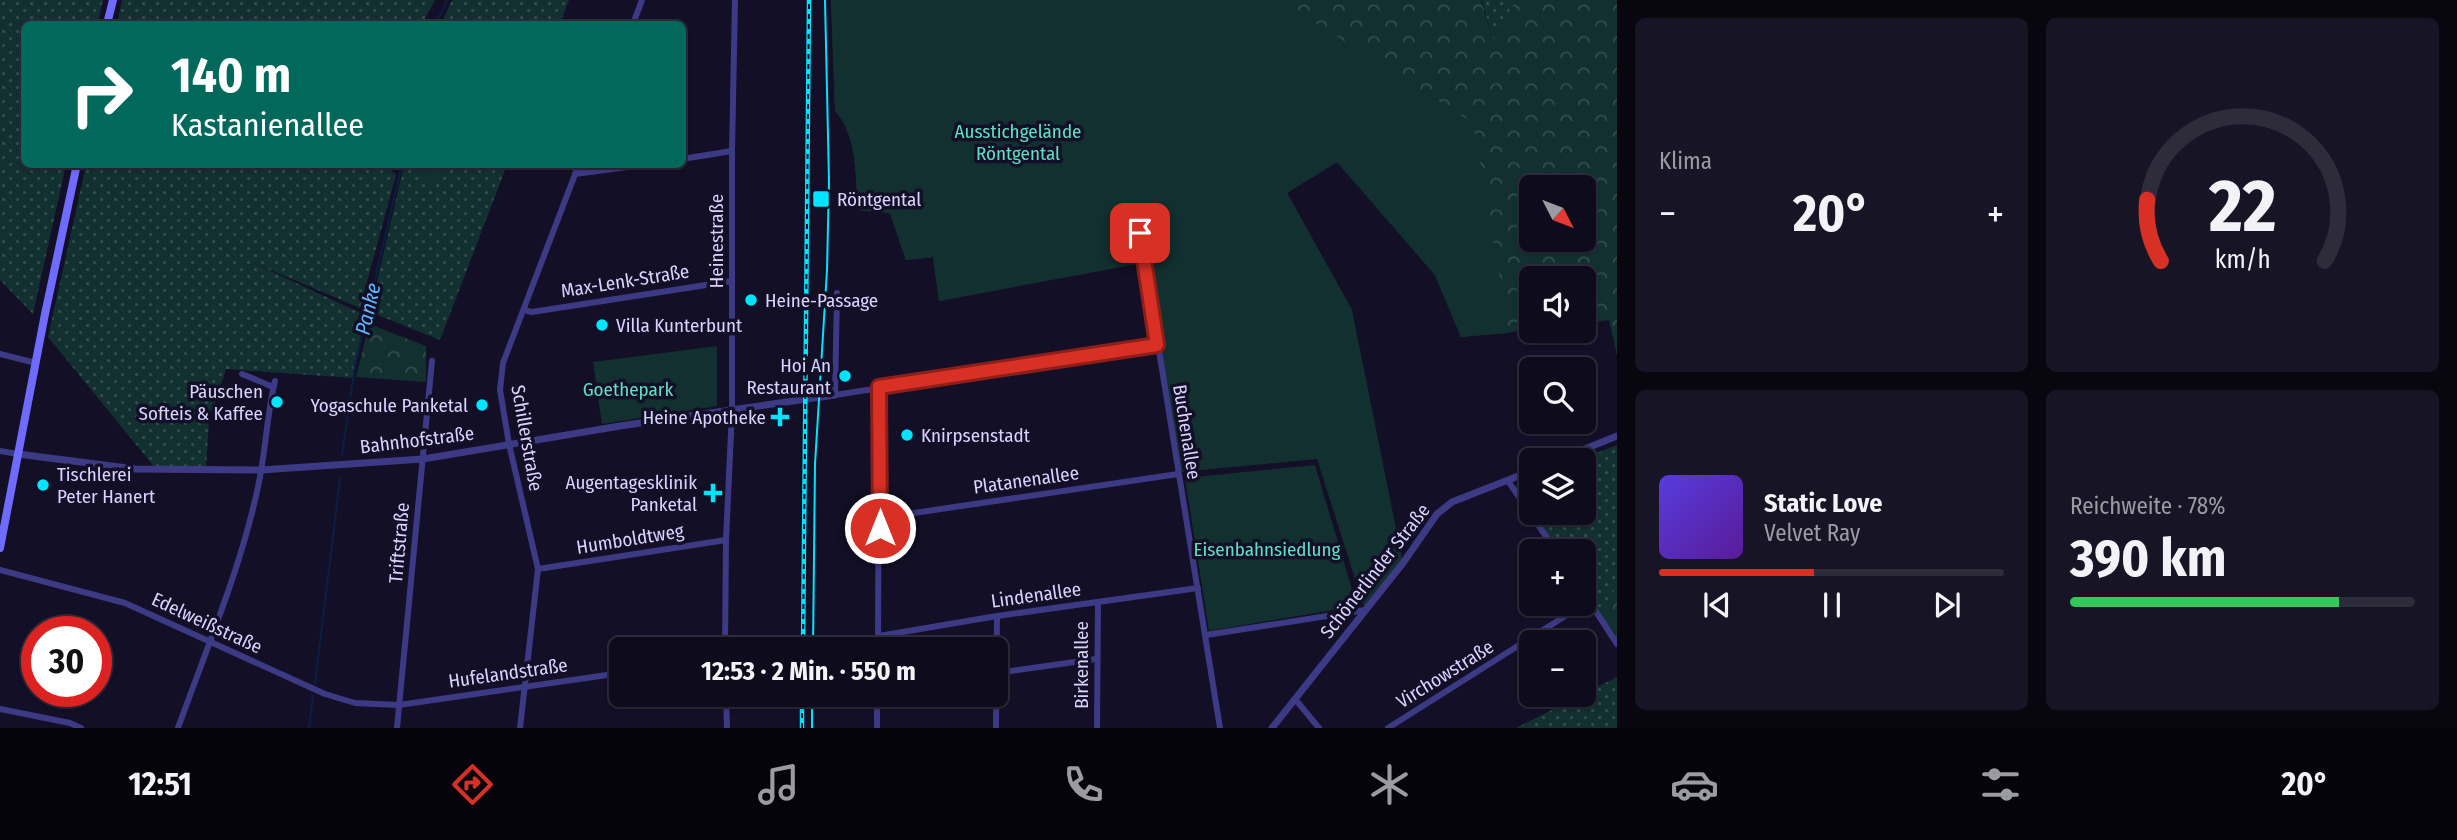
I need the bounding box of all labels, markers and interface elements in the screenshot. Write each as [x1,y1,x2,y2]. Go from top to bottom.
text: 140 m [171,46,291,105]
icon: right [56,49,147,140]
text: Kastanienallee [171,106,364,144]
park label: Ausstichgelände Röntgental [955,120,1081,165]
text: Klima [1659,147,1712,175]
text: 22 [2208,163,2276,250]
north arrow [1519,175,1596,252]
map controls [1519,175,1596,707]
text: 20° [1793,182,1870,245]
place label: Röntgental [837,188,921,211]
marker: Röntgental [811,189,831,209]
text: − [1659,191,1676,237]
text: + [1987,191,2004,237]
street label: Heinestraße [705,194,728,288]
pin [1110,203,1170,263]
icon: arrive [1121,214,1159,252]
text: km/h [2215,245,2270,275]
street label: Max-Lenk-Straße [559,259,691,303]
button: sound [1519,266,1596,343]
water label: Panke [349,281,387,337]
place label: Heine-Passage [765,289,878,312]
marker: Heine-Passage [743,292,759,308]
place label: Villa Kunterbunt [616,314,743,337]
marker: Villa Kunterbunt [594,317,610,333]
place label: Hoi An Restaurant [747,354,832,399]
button: search [1519,357,1596,434]
marker: Hoi An Restaurant [837,368,853,384]
park label: Goethepark [583,378,673,401]
place label: Päuschen Softeis & Kaffee [139,380,263,425]
street label: Schillerstraße [506,383,548,493]
street label: Buchenallee [1168,383,1206,481]
marker: Päuschen Softeis & Kaffee [269,394,285,410]
place label: Yogaschule Panketal [310,394,468,417]
marker: Yogaschule Panketal [474,397,490,413]
place label: Heine Apotheke [643,406,766,429]
marker: Heine Apotheke [772,409,788,425]
street label: Bahnhofstraße [359,422,475,458]
place label: Knirpsenstadt [921,424,1031,447]
marker: Knirpsenstadt [899,427,915,443]
button: layers [1519,448,1596,525]
street label: Platanenallee [972,461,1080,499]
place label: Tischlerei Peter Hanert [57,463,156,508]
place label: Augentagesklinik Panketal [565,471,697,516]
marker: Tischlerei Peter Hanert [35,477,51,493]
marker: Augentagesklinik Panketal [703,483,723,503]
text: Static Love [1764,488,1882,519]
position arrow [843,491,917,565]
text: Reichweite · 78% [2070,492,2225,520]
street label: Schönerlinder Straße [1315,499,1435,643]
street label: Triftstraße [384,502,414,584]
street label: Humboldtweg [575,519,685,559]
text: Velvet Ray [1764,519,1860,547]
text: 390 km [2070,527,2226,590]
park label: Eisenbahnsiedlung [1194,538,1340,561]
button: + [1519,539,1596,616]
street label: Lindenallee [990,577,1082,613]
icon: previous [1698,586,1736,624]
icon: pause [1813,586,1851,624]
icon: next [1928,586,1966,624]
street label: Edelweißstraße [148,587,266,659]
speed limit sign: 30 [21,616,112,707]
street label: Birkenallee [1070,621,1093,709]
button: − [1519,630,1596,707]
street label: Virchowstraße [1392,635,1498,713]
street label: Hufelandstraße [447,653,569,693]
text: 12:53 · 2 Min. · 550 m [701,656,916,687]
icon: directions [448,760,497,809]
icon: music [754,760,803,809]
icon: phone [1059,760,1108,809]
icon: climate [1365,760,1414,809]
icon: car [1670,760,1719,809]
icon: filters [1976,760,2025,809]
text: 12:51 [128,765,192,803]
text: 20° [2281,765,2329,803]

